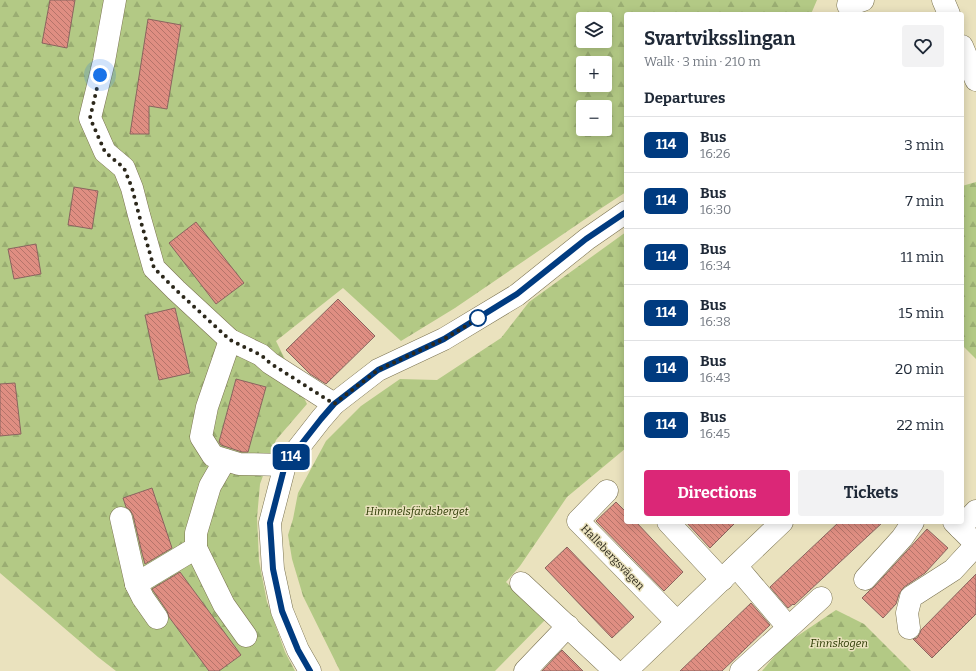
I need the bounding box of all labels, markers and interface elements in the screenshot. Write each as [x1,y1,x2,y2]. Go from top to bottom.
map controls [576,12,612,136]
button: layers [576,12,612,48]
button: heart [902,25,944,67]
text: Svartviksslingan [644,27,795,50]
text: Walk · 3 min · 210 m [644,54,761,69]
button: + [576,56,612,92]
your location [90,65,110,85]
text: Departures [644,89,725,107]
button: − [576,100,612,136]
text: Bus [700,128,726,146]
text: 114 [656,136,676,153]
text: 3 min [904,136,944,154]
text: 16:26 [700,146,730,161]
text: Bus [700,184,726,202]
text: 114 [656,192,676,209]
text: 7 min [905,192,944,210]
text: 16:30 [700,202,731,217]
text: Bus [700,240,726,258]
text: 114 [656,248,676,265]
text: 11 min [901,248,944,266]
text: 16:34 [700,258,731,273]
text: Bus [700,296,726,314]
text: 114 [656,304,676,321]
text: 15 min [899,304,944,322]
unlabelled marker [469,309,487,327]
text: 16:38 [700,314,731,329]
text: Bus [700,352,726,370]
text: 114 [656,360,676,377]
text: 20 min [895,360,944,378]
text: 16:43 [700,370,731,385]
text: Bus [700,408,726,426]
text: 114 [656,416,676,433]
text: 22 min [896,416,944,434]
text: 16:45 [700,426,730,441]
line badge: 114 [268,444,314,470]
text: 114 [281,448,301,465]
button: Directions [644,470,790,516]
button: Tickets [798,470,944,516]
park label: Himmelsfärdsberget [366,505,469,518]
street label: Hallebergsvägen [578,522,647,593]
park label: Finnskogen [810,637,868,650]

